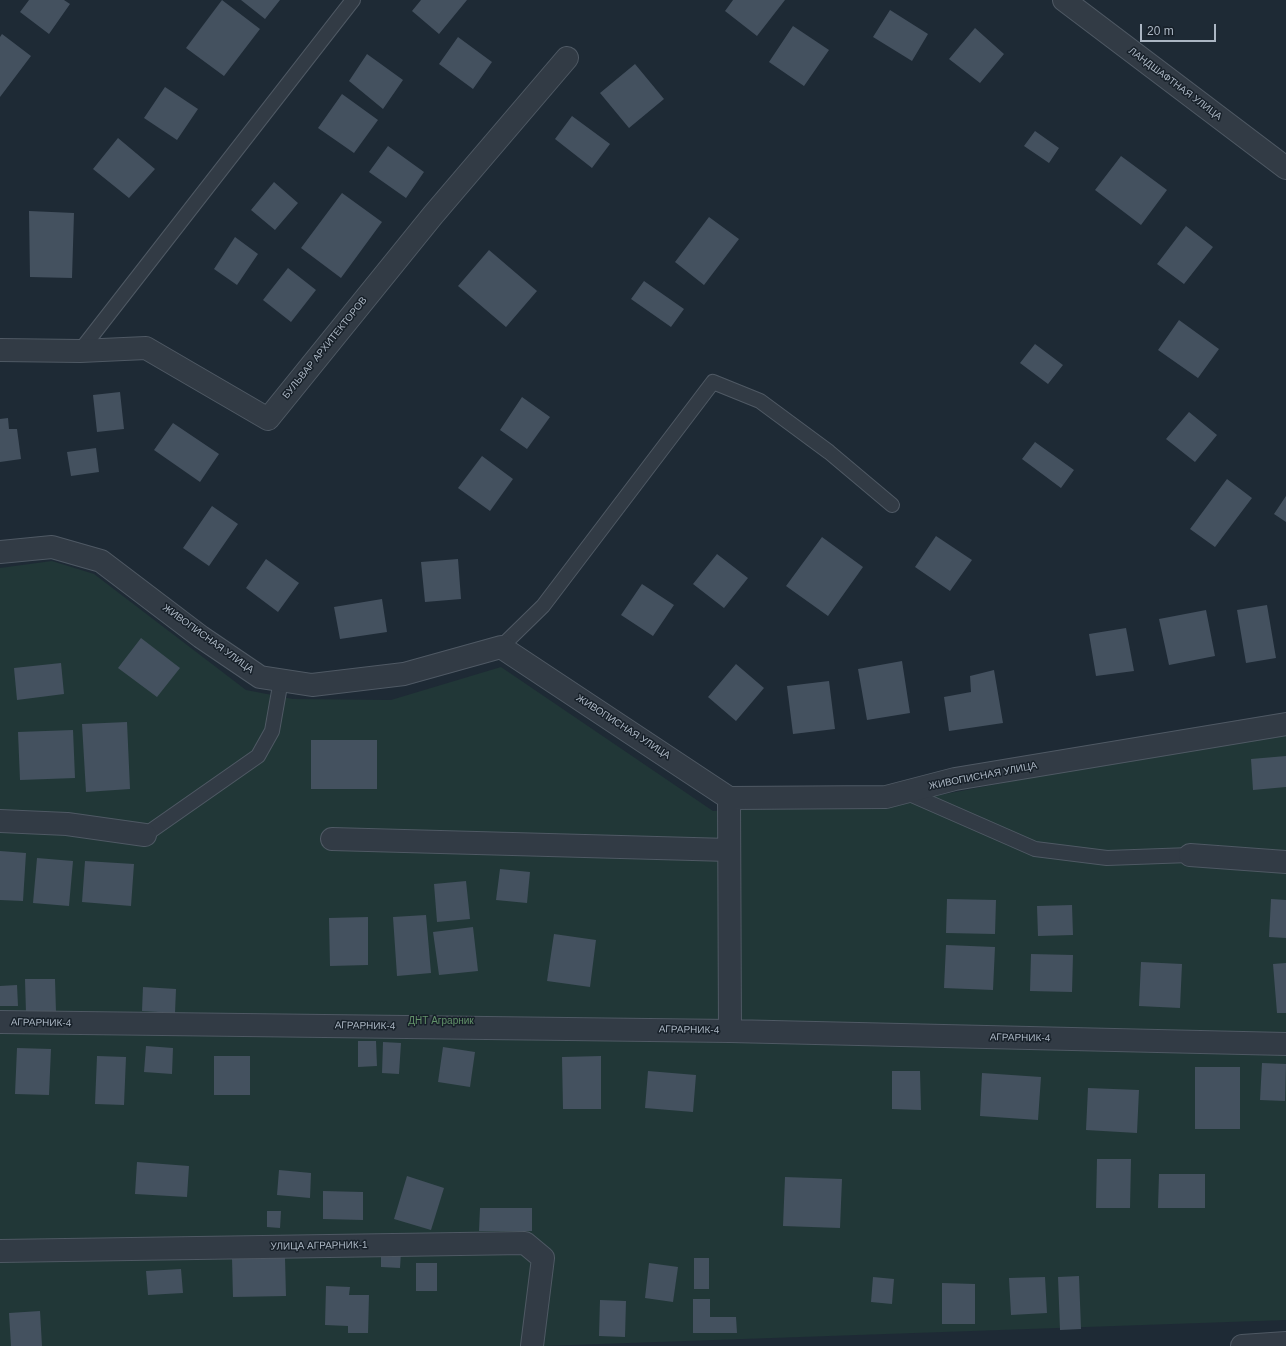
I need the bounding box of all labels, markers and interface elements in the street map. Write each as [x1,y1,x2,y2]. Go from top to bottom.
scale bar [1142,16,1218,42]
text: 20 m [1147,24,1174,38]
street label: ЛАНДШАФТНАЯ УЛИЦА [1126,45,1224,123]
street label: БУЛЬВАР АРХИТЕКТОРОВ [280,295,370,401]
street label: ЖИВОПИСНАЯ УЛИЦА [160,602,256,676]
street label: ЖИВОПИСНАЯ УЛИЦА [574,692,672,762]
street label: ЖИВОПИСНАЯ УЛИЦА [928,760,1038,792]
park label: ДНТ Аграрник [408,1015,474,1027]
street label: АГРАРНИК-4 [11,1016,71,1030]
street label: АГРАРНИК-4 [335,1019,395,1033]
street label: АГРАРНИК-4 [659,1023,719,1037]
street label: АГРАРНИК-4 [990,1031,1050,1045]
street label: УЛИЦА АГРАРНИК-1 [270,1239,368,1253]

